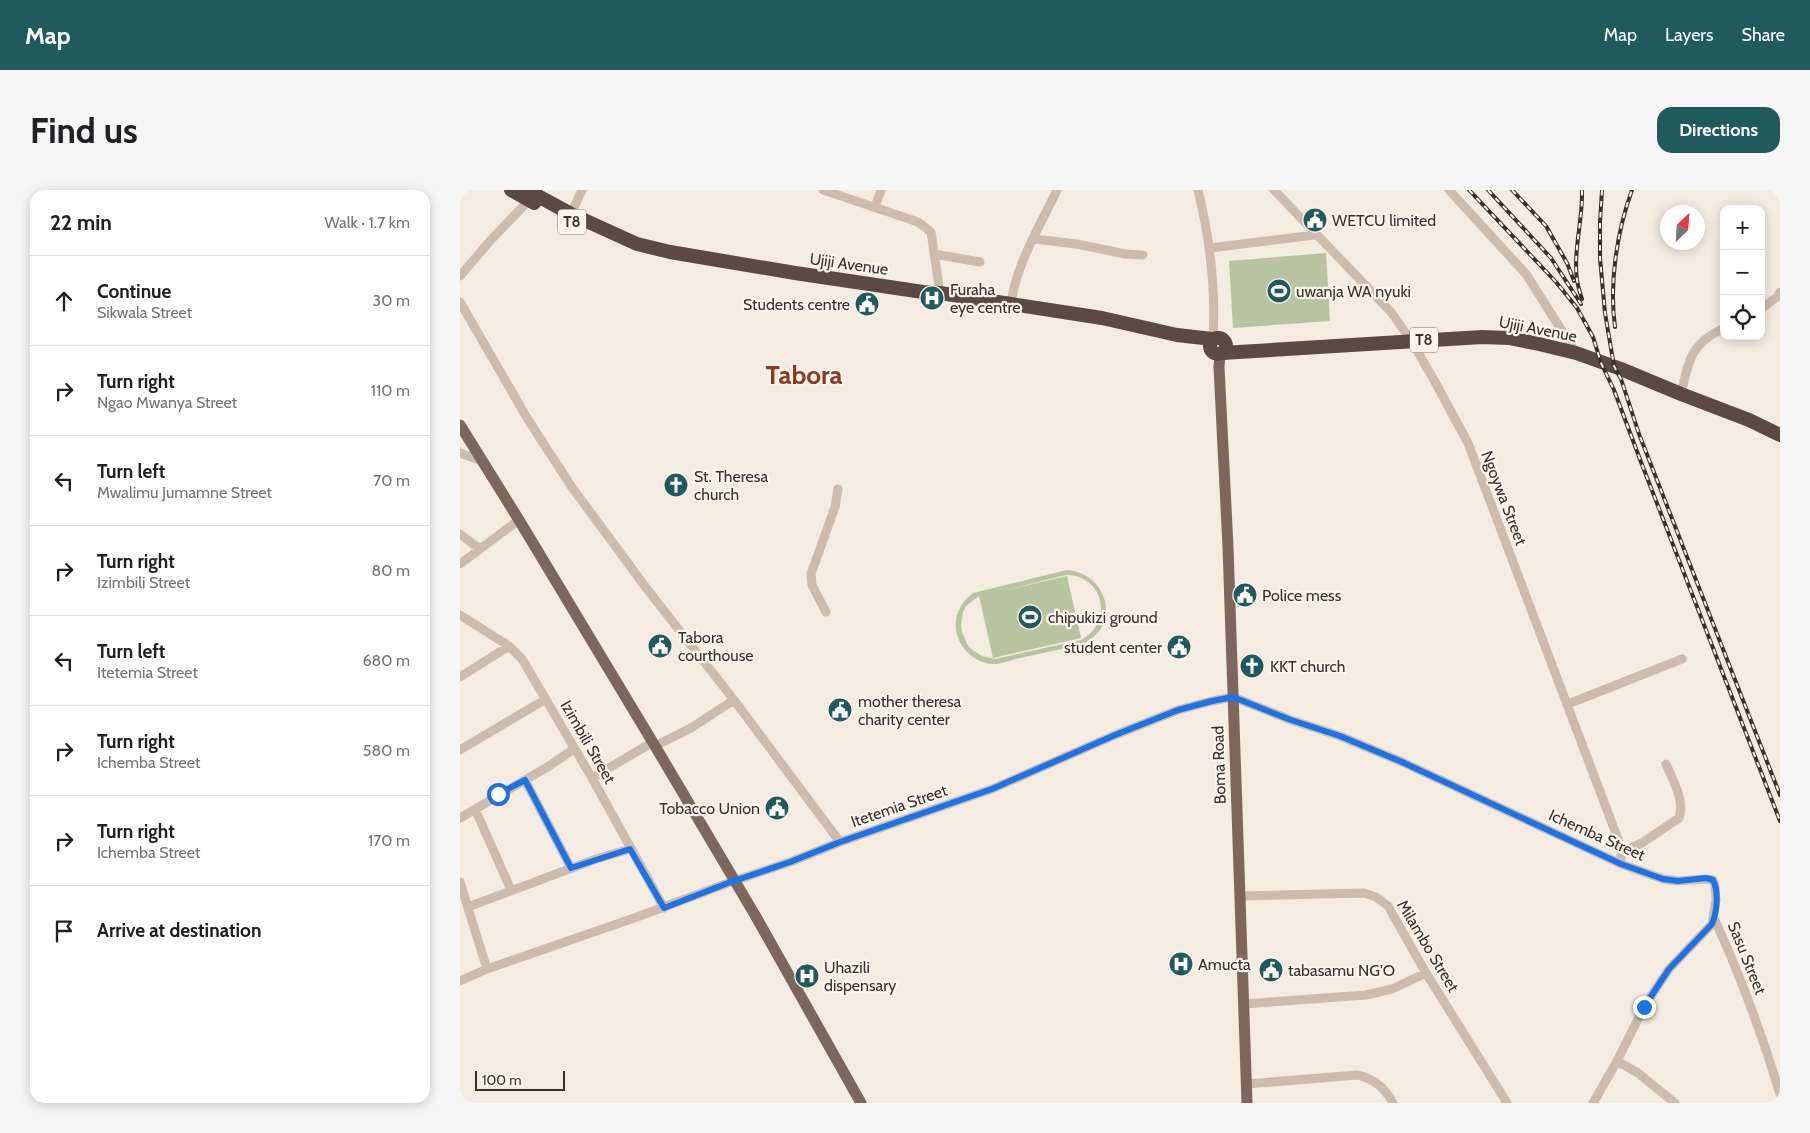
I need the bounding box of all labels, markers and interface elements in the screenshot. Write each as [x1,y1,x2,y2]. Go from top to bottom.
text: Map [25,21,71,50]
text: Map [1604,24,1637,46]
text: Layers [1665,24,1714,46]
text: Share [1742,24,1785,46]
button: Directions [1657,107,1780,153]
text: Find us [30,109,138,152]
north arrow [1660,205,1705,250]
map controls [1720,205,1765,340]
button: + [1720,205,1765,250]
public building icon: WETCU limited [1302,207,1328,233]
text: 22 min [50,210,112,235]
road number: T8 [558,210,586,234]
place label: WETCU limited [1332,211,1436,230]
text: Walk · 1.7 km [324,213,410,232]
street label: Ujiji Avenue [808,249,890,279]
button: − [1720,250,1765,295]
sports icon: uwanja WA nyuki [1266,278,1292,304]
text: Continue [97,280,171,303]
place label: Furaha eye centre [950,280,1020,317]
place label: uwanja WA nyuki [1296,282,1411,301]
hospital icon: Furaha eye centre [919,285,945,311]
icon: ahead [50,287,78,315]
text: 30 m [373,291,410,310]
public building icon: Students centre [854,291,880,317]
place label: Students centre [743,295,850,314]
button: locate [1720,295,1765,340]
text: Sikwala Street [97,303,192,322]
street label: Ujiji Avenue [1497,312,1579,346]
road number: T8 [1410,328,1438,352]
district label: Tabora [765,359,843,391]
text: Turn right [97,370,175,393]
icon: right [50,377,78,405]
text: 110 m [371,381,410,400]
text: Ngao Mwanya Street [97,393,237,412]
street label: Ngoywa Street [1477,448,1531,548]
text: Turn left [97,460,165,483]
icon: left [50,467,78,495]
place label: St. Theresa church [694,467,768,504]
text: 70 m [373,471,410,490]
church icon: St. Theresa church [663,472,689,498]
text: Mwalimu Jumamne Street [97,483,272,502]
text: Turn right [97,550,175,573]
icon: right [50,557,78,585]
text: 80 m [372,561,410,580]
text: Izimbili Street [97,573,190,592]
public building icon: Police mess [1232,582,1258,608]
place label: Police mess [1262,586,1342,605]
sports icon: chipukizi ground [1017,604,1043,630]
place label: chipukizi ground [1048,608,1158,627]
place label: Tabora courthouse [678,628,753,665]
public building icon: Tabora courthouse [647,633,673,659]
public building icon: student center [1166,634,1192,660]
place label: student center [1064,638,1163,657]
text: Turn left [97,640,165,663]
icon: left [50,647,78,675]
text: 680 m [362,651,410,670]
church icon: KKT church [1239,653,1265,679]
place label: KKT church [1270,657,1345,676]
text: Itetemia Street [97,663,198,682]
place label: mother theresa charity center [858,692,962,729]
street label: Izimbili Street [557,697,620,788]
public building icon: mother theresa charity center [827,697,853,723]
street label: Boma Road [1208,726,1230,804]
text: Turn right [97,730,175,753]
icon: right [50,737,78,765]
text: 580 m [363,741,410,760]
text: Ichemba Street [97,753,200,772]
street label: Itetemia Street [848,780,950,831]
route start [487,783,510,806]
public building icon: Tobacco Union [764,795,790,821]
place label: Tobacco Union [659,799,760,818]
street label: Ichemba Street [1546,805,1649,865]
text: Turn right [97,820,175,843]
icon: right [50,827,78,855]
text: 170 m [368,831,410,850]
text: Ichemba Street [97,843,200,862]
street label: Milambo Street [1393,896,1463,996]
icon: arrive [50,917,78,945]
text: Arrive at destination [97,919,261,942]
street label: Sasu Street [1724,919,1770,998]
hospital icon: Amucta [1168,951,1194,977]
place label: Amucta [1198,955,1251,974]
public building icon: tabasamu NG'O [1258,957,1284,983]
place label: Uhazili dispensary [824,958,896,995]
place label: tabasamu NG'O [1288,961,1395,980]
hospital icon: Uhazili dispensary [794,963,820,989]
route end [1633,996,1656,1019]
scale bar [475,1068,565,1091]
text: 100 m [482,1071,522,1089]

